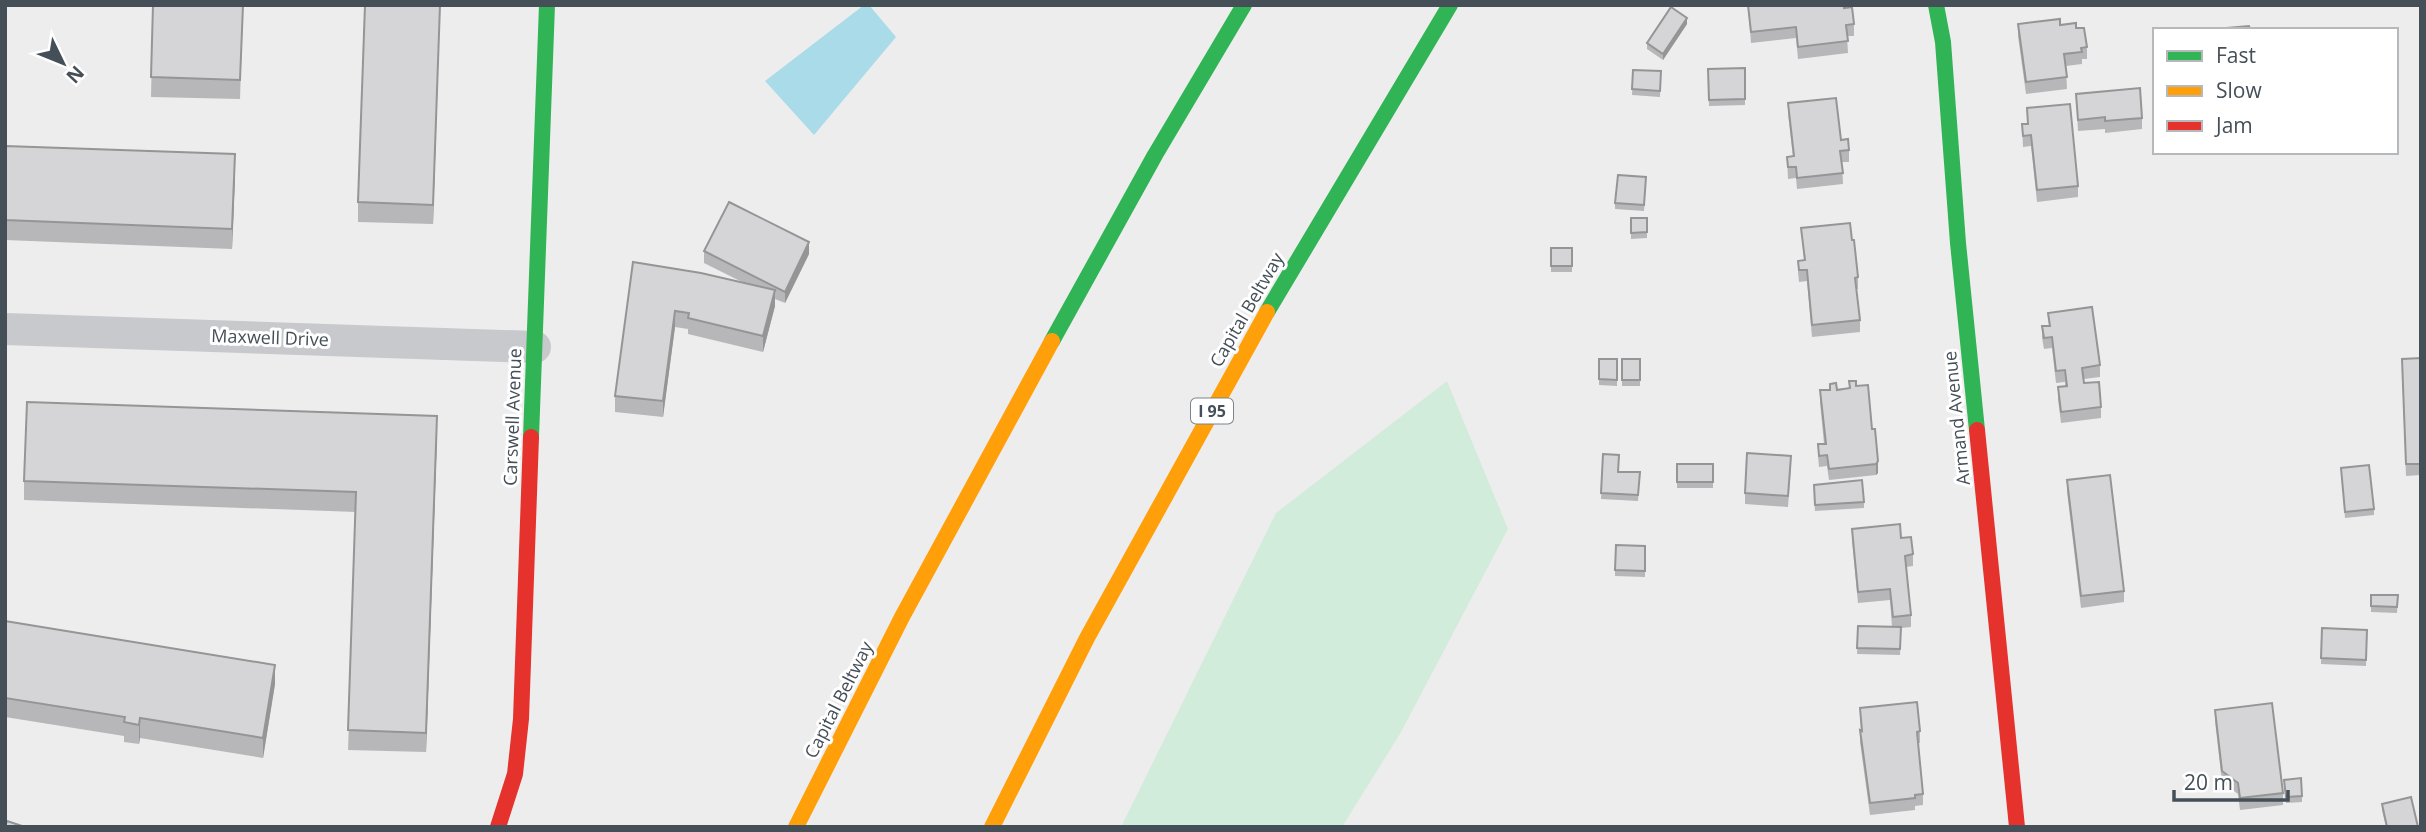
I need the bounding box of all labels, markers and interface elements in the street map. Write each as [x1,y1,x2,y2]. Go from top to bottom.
north arrow [28,28,98,98]
legend [2153,28,2398,154]
text: Fast [2216,41,2256,69]
text: N [61,60,90,89]
text: Slow [2216,76,2262,104]
text: Jam [2214,111,2253,139]
street label: Capital Beltway [1204,247,1289,371]
street label: Maxwell Drive [211,323,329,351]
street label: Carswell Avenue [498,348,526,486]
street label: Armand Avenue [1937,350,1975,486]
road number: I 95 [1191,398,1233,424]
street label: Capital Beltway [798,636,878,762]
scale bar [2174,758,2288,802]
text: 20 m [2184,768,2233,796]

